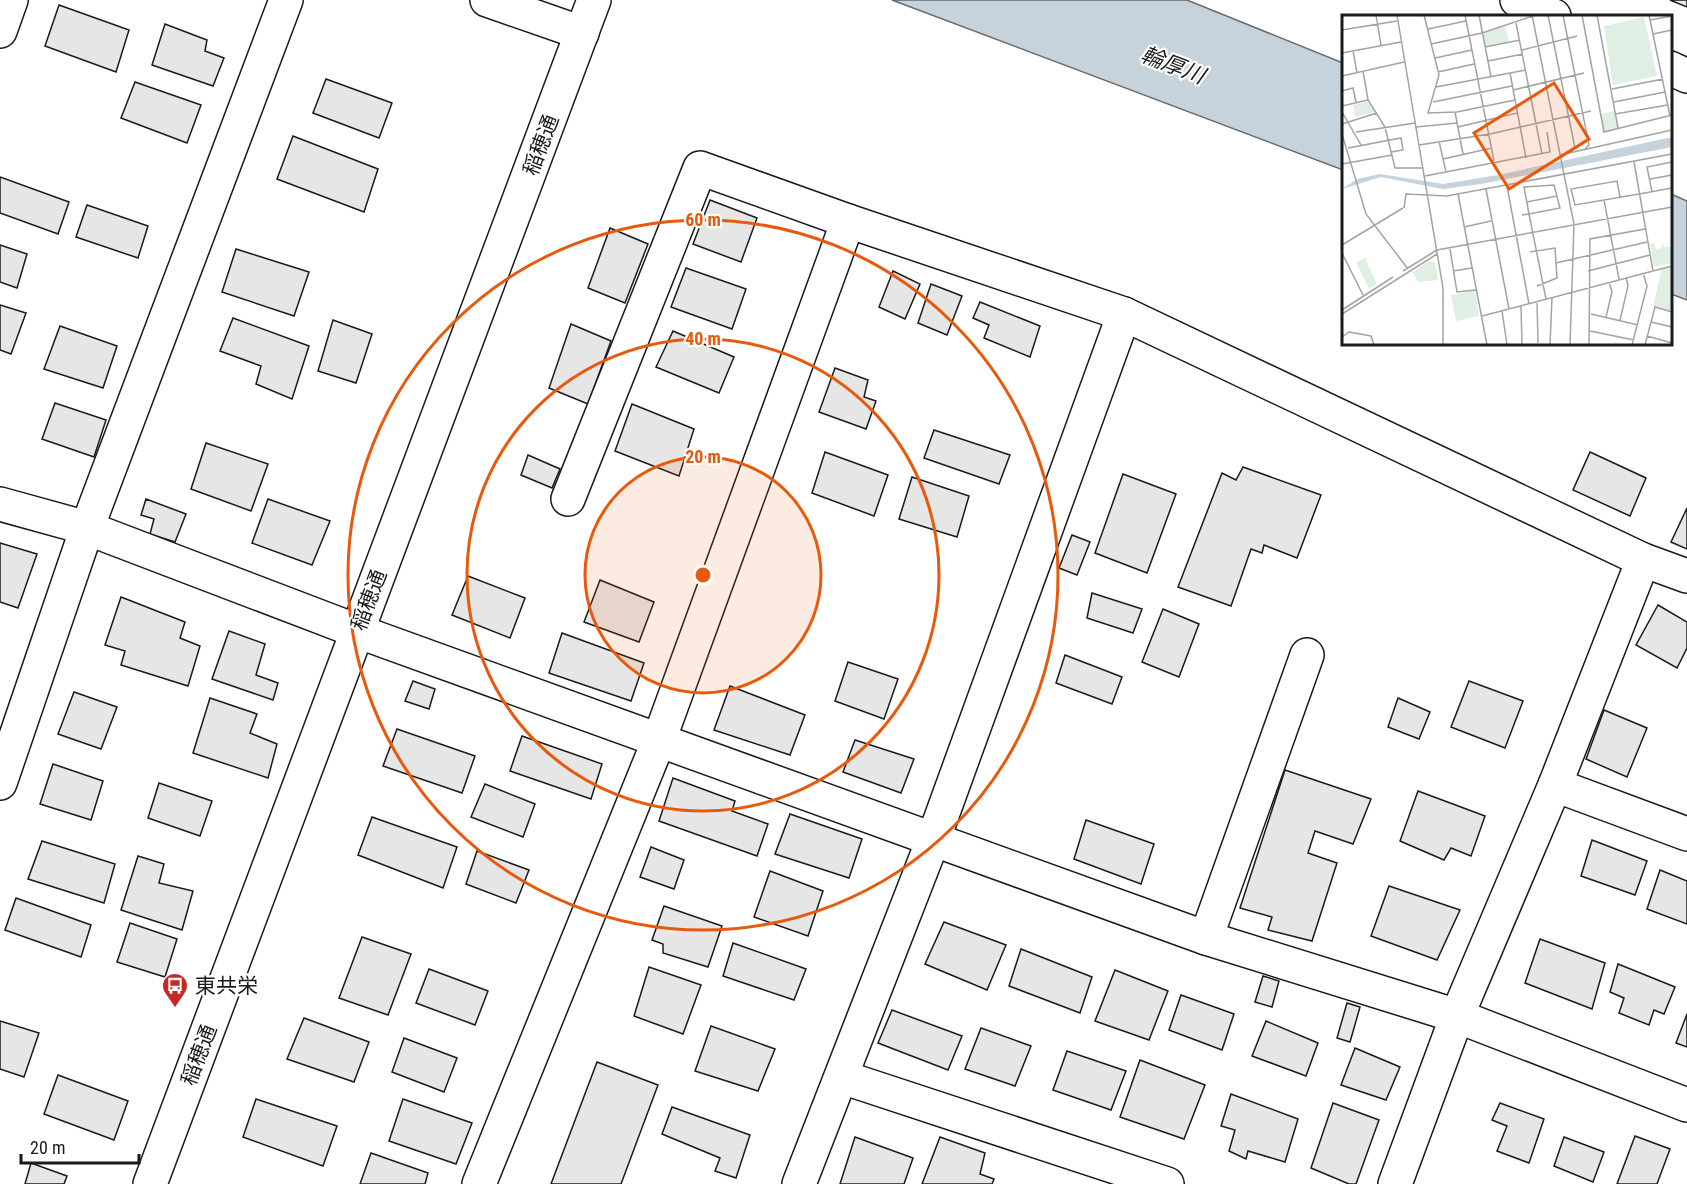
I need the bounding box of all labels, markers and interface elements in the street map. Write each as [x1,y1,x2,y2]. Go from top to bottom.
inset map [1342,15,1672,345]
water label: 輪厚川 [1138,42,1210,89]
street label: 稲穂通 [519,111,563,179]
text: 60 m [685,209,721,230]
text: 40 m [685,328,721,349]
text: 20 m [685,446,721,467]
centre of rings [693,565,713,585]
street label: 稲穂通 [347,566,391,634]
bus stop icon: 東共栄 [160,971,190,1009]
place label: 東共栄 [195,974,258,998]
street label: 稲穂通 [177,1021,221,1089]
scale bar [21,1127,140,1165]
text: 20 m [30,1137,65,1158]

